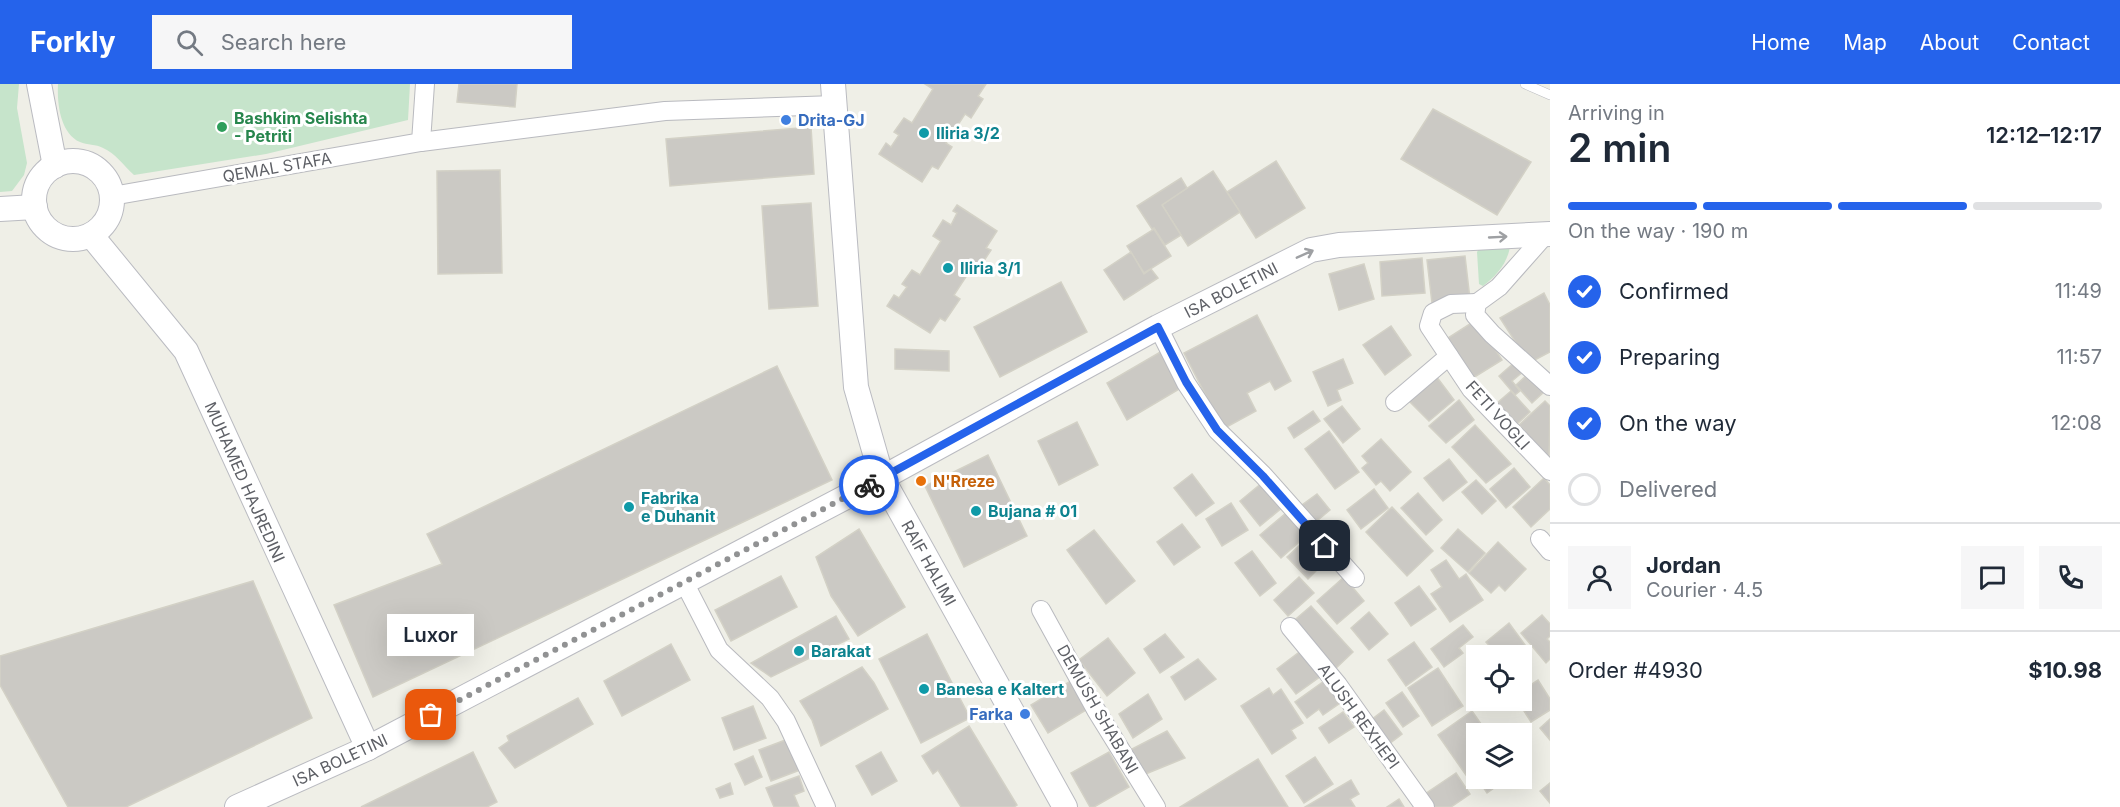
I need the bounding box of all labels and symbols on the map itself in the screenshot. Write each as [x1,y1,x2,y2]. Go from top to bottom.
place label: Bashkim Selishta - Petriti [234,108,368,146]
place label: Drita-GJ [798,110,865,130]
marker: Drita-GJ [779,113,793,127]
marker: Bashkim Selishta - Petriti [215,120,229,134]
place label: Iliria 3/2 [936,123,1000,143]
marker: Iliria 3/2 [917,126,931,140]
street label: QEMAL STAFA [221,148,333,186]
one-way arrow [1488,232,1508,243]
one-way arrow [1295,248,1313,259]
place label: Iliria 3/1 [960,258,1021,278]
street label: ISA BOLETINI [1181,258,1281,322]
marker: Iliria 3/1 [941,261,955,275]
street label: FETI VOGLI [1462,376,1534,454]
street label: MUHAMED HAJREDINI [201,399,289,565]
courier [839,455,899,515]
place label: N'Rreze [933,471,995,491]
marker: N'Rreze [914,474,928,488]
place label: Fabrika e Duhanit [641,488,715,526]
marker: Fabrika e Duhanit [622,500,636,514]
place label: Bujana # 01 [988,501,1077,521]
marker: Bujana # 01 [969,504,983,518]
street label: RAIF HALIMI [897,517,961,609]
pin [1299,520,1350,571]
callout: Luxor [388,613,474,655]
place label: Barakat [811,641,871,661]
street label: DEMUSH SHABANI [1053,641,1143,777]
marker: Barakat [792,644,806,658]
street label: ALUSH REXHEPI [1314,659,1404,773]
place label: Banesa e Kaltert [936,679,1064,699]
marker: Banesa e Kaltert [917,682,931,696]
pin [405,689,456,740]
place label: Farka [969,704,1013,724]
marker: Farka [1018,707,1032,721]
street label: ISA BOLETINI [289,729,391,791]

